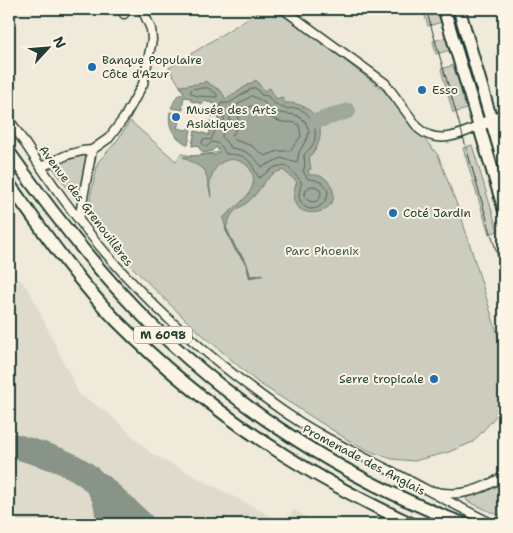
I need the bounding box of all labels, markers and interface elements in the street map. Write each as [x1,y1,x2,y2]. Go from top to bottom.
north arrow [22,22,72,72]
text: N [49,33,70,51]
place label: Banque Populaire Côte d'Azur [102,52,202,82]
marker: Banque Populaire Côte d'Azur [86,61,98,73]
place label: Esso [432,82,458,98]
marker: Esso [416,84,428,96]
place label: Musée des Arts Asiatiques [186,102,277,132]
marker: Musée des Arts Asiatiques [170,111,182,123]
street label: Avenue des Grenouillères [35,142,137,270]
place label: Coté Jardin [403,205,471,221]
marker: Coté Jardin [387,207,399,219]
park label: Parc Phoenix [285,243,359,259]
road number: M 6098 [134,326,192,344]
place label: Serre tropicale [339,371,424,387]
marker: Serre tropicale [428,373,440,385]
street label: Promenade des Anglais [300,421,428,499]

